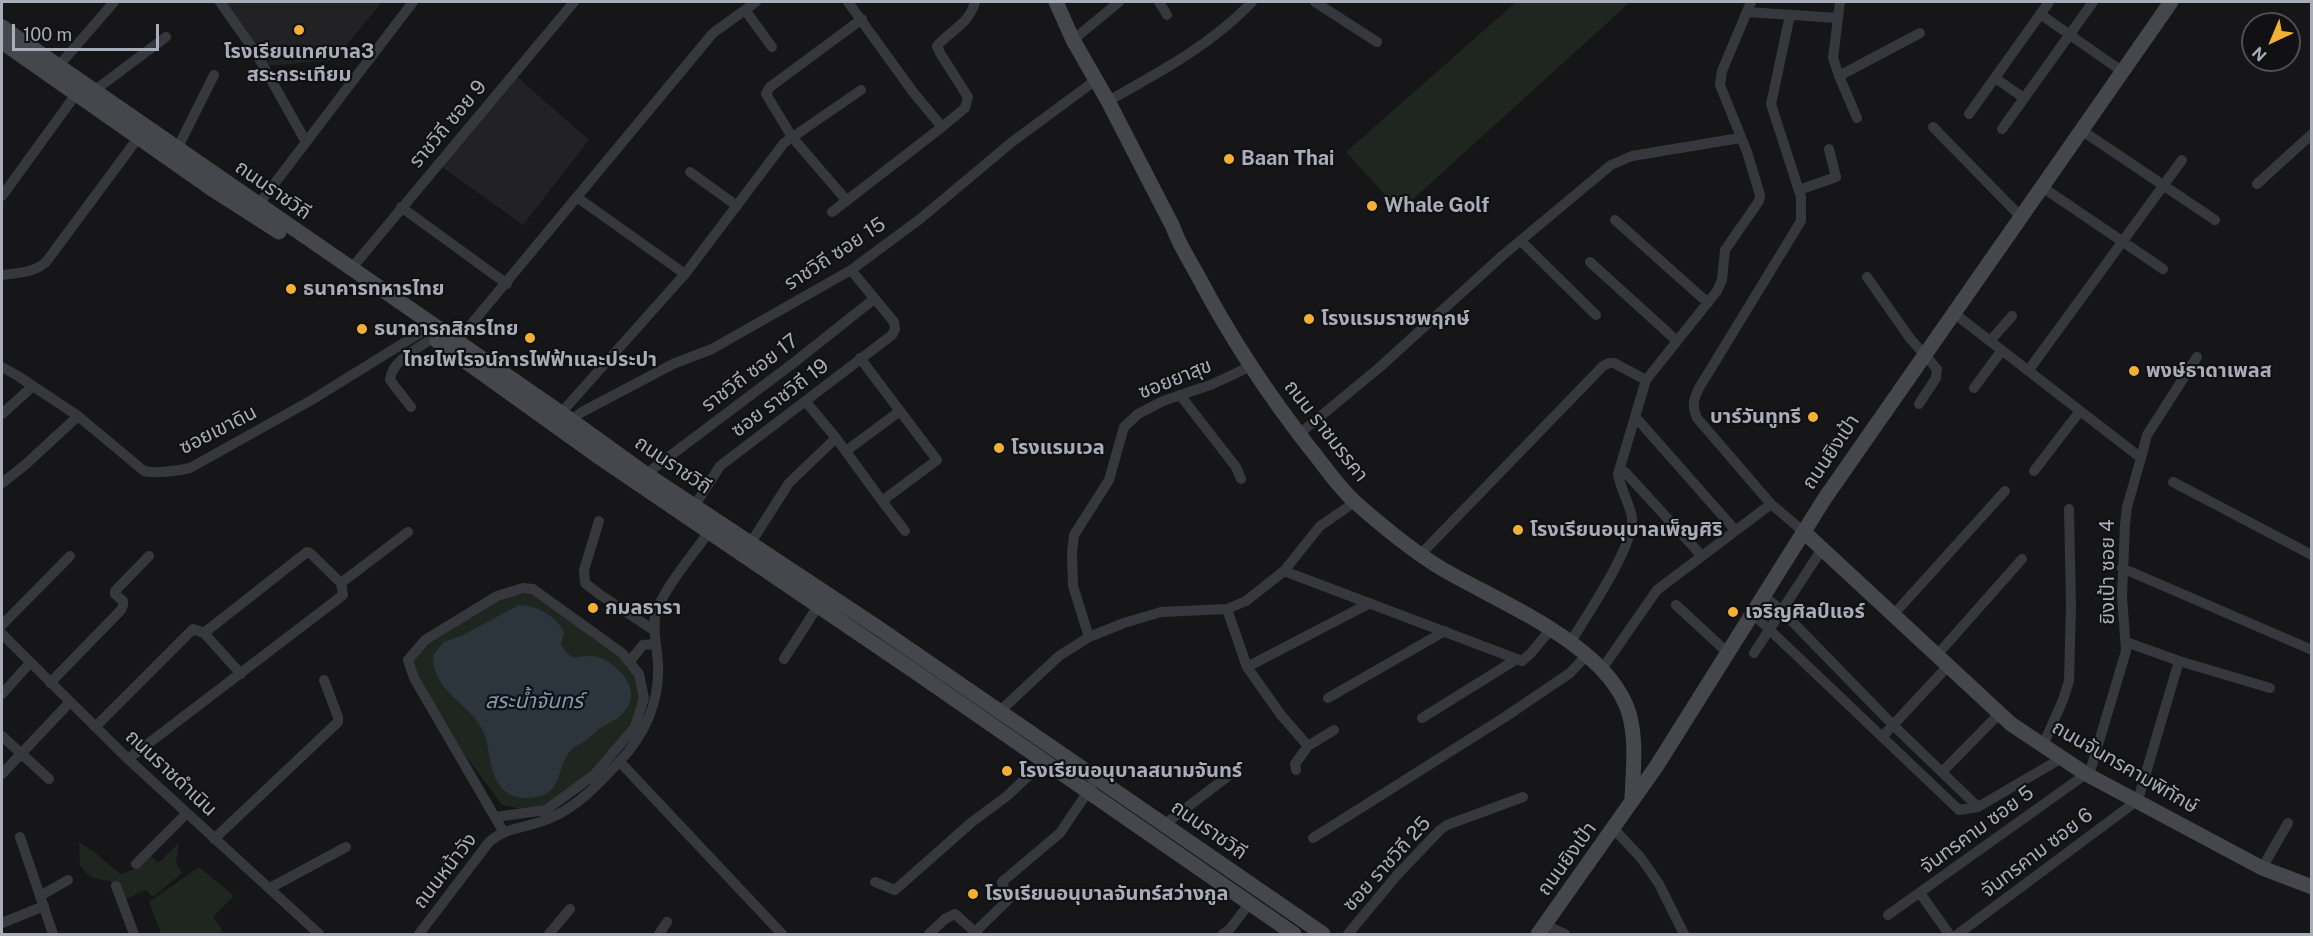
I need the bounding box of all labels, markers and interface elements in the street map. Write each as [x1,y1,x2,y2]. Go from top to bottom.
scale bar [15,12,162,50]
north arrow [2241,12,2301,72]
marker: โรงเรียนเทศบาล3 สระกระเทียม [292,23,306,37]
text: 100 m [23,24,72,45]
place label: โรงเรียนเทศบาล3 สระกระเทียม [224,40,374,87]
text: N [2248,43,2271,65]
street label: ราชวิถี ซอย 9 [404,75,492,173]
place label: Baan Thai [1241,147,1334,171]
marker: Baan Thai [1222,152,1236,166]
street label: ถนนราชวิถี [230,155,316,225]
place label: Whale Golf [1384,194,1489,218]
marker: Whale Golf [1365,199,1379,213]
street label: ราชวิถี ซอย 15 [780,212,890,296]
place label: ธนาคารทหารไทย [303,277,444,301]
marker: ธนาคารทหารไทย [284,282,298,296]
place label: โรงแรมราชพฤกษ์ [1321,307,1470,331]
marker: โรงแรมราชพฤกษ์ [1302,312,1316,326]
place label: ธนาคารกสิกรไทย [374,317,518,341]
marker: ธนาคารกสิกรไทย [355,322,369,336]
street label: ราชวิถี ซอย 17 [697,329,803,417]
marker: ไทยไพโรจน์การไฟฟ้าและประปา [523,331,537,345]
place label: ไทยไพโรจน์การไฟฟ้าและประปา [403,348,657,372]
street label: ซอยยาสุข [1135,353,1215,405]
street label: ซอย ราชวิถี 19 [727,354,833,442]
place label: พงษ์ธาดาเพลส [2146,359,2272,383]
marker: พงษ์ธาดาเพลส [2127,364,2141,378]
street label: ถนน ราชมรรคา [1279,375,1373,487]
street label: ซอยเขาดิน [175,400,261,460]
place label: บาร์วันทูทรี [1710,405,1801,429]
street label: ถนนยิงเป้า [1797,410,1865,494]
marker: บาร์วันทูทรี [1806,410,1820,424]
street label: ถนนราชวิถี [630,431,716,499]
place label: โรงแรมเวล [1011,436,1105,460]
marker: โรงแรมเวล [992,441,1006,455]
place label: โรงเรียนอนุบาลเพ็ญศิริ [1530,518,1723,542]
street label: ยิงเป้า ซอย 4 [2096,519,2120,625]
marker: โรงเรียนอนุบาลเพ็ญศิริ [1511,523,1525,537]
place label: กมลธารา [605,596,681,620]
place label: เจริญศิลป์แอร์ [1745,600,1865,624]
marker: กมลธารา [586,601,600,615]
marker: เจริญศิลป์แอร์ [1726,605,1740,619]
water label: สระน้ำจันทร์ [485,689,583,715]
street label: ถนนจันทรคามพิทักษ์ [2048,715,2202,819]
street label: ถนนราชดำเนิน [120,725,222,821]
place label: โรงเรียนอนุบาลสนามจันทร์ [1019,759,1242,783]
marker: โรงเรียนอนุบาลสนามจันทร์ [1000,764,1014,778]
street label: จันทรคาม ซอย 5 [1916,781,2038,879]
street label: ถนนราชวิถี [1166,795,1252,865]
street label: จันทรคาม ซอย 6 [1976,803,2098,903]
street label: ซอย ราชวิถี 25 [1338,811,1436,917]
street label: ถนนยิงเป้า [1532,818,1602,900]
street label: ถนนหน้าวัง [408,828,482,914]
place label: โรงเรียนอนุบาลจันทร์สว่างกูล [985,882,1229,906]
marker: โรงเรียนอนุบาลจันทร์สว่างกูล [966,887,980,901]

